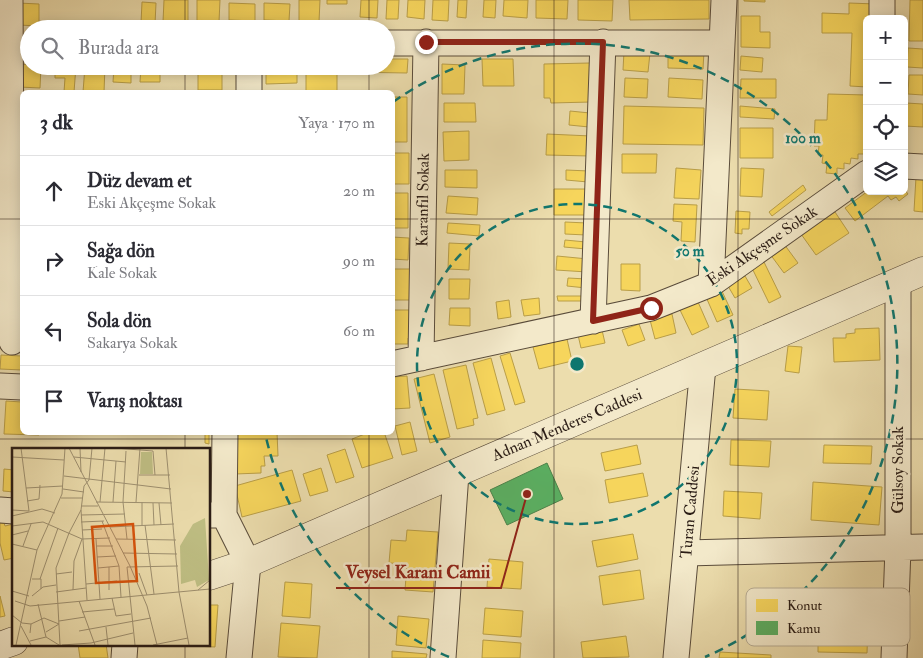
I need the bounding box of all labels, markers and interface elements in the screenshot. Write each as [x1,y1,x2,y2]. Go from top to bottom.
map controls [863,15,908,195]
button: + [863,15,908,60]
search box [20,20,395,75]
route end [415,31,438,54]
icon: search [38,34,66,62]
text: Burada ara [78,36,159,60]
button: − [863,60,908,105]
button: locate [863,105,908,150]
text: 3 dk [40,109,73,136]
text: Yaya · 170 m [299,113,375,133]
text: 100 m [785,129,821,148]
button: layers [863,150,908,195]
street label: Karanfil Sokak [412,153,434,247]
text: Düz devam et [87,169,192,193]
icon: ahead [40,177,68,205]
text: 20 m [343,181,375,201]
text: Eski Akçeşme Sokak [87,193,216,213]
street label: Eski Akçeşme Sokak [703,201,821,290]
text: Sağa dön [87,239,155,263]
text: 50 m [676,242,705,261]
icon: right [40,247,68,275]
text: 90 m [343,251,375,271]
text: Kale Sokak [87,263,157,283]
route start [640,297,663,320]
text: Sola dön [87,309,152,333]
icon: left [40,317,68,345]
text: 60 m [343,321,375,341]
text: Sakarya Sokak [87,333,178,353]
centre of rings [568,355,586,373]
street label: Adnan Menderes Caddesi [488,384,645,466]
icon: arrive [40,387,68,415]
text: Varış noktası [87,389,183,413]
street label: Gülsoy Sokak [888,426,908,514]
inset map [12,448,210,646]
street label: Turan Caddesi [676,465,704,559]
callout: Veysel Karani Camii [336,555,501,588]
text: Veysel Karani Camii [345,561,491,584]
legend [746,588,910,646]
text: Konut [787,597,823,614]
text: Kamu [787,620,821,637]

